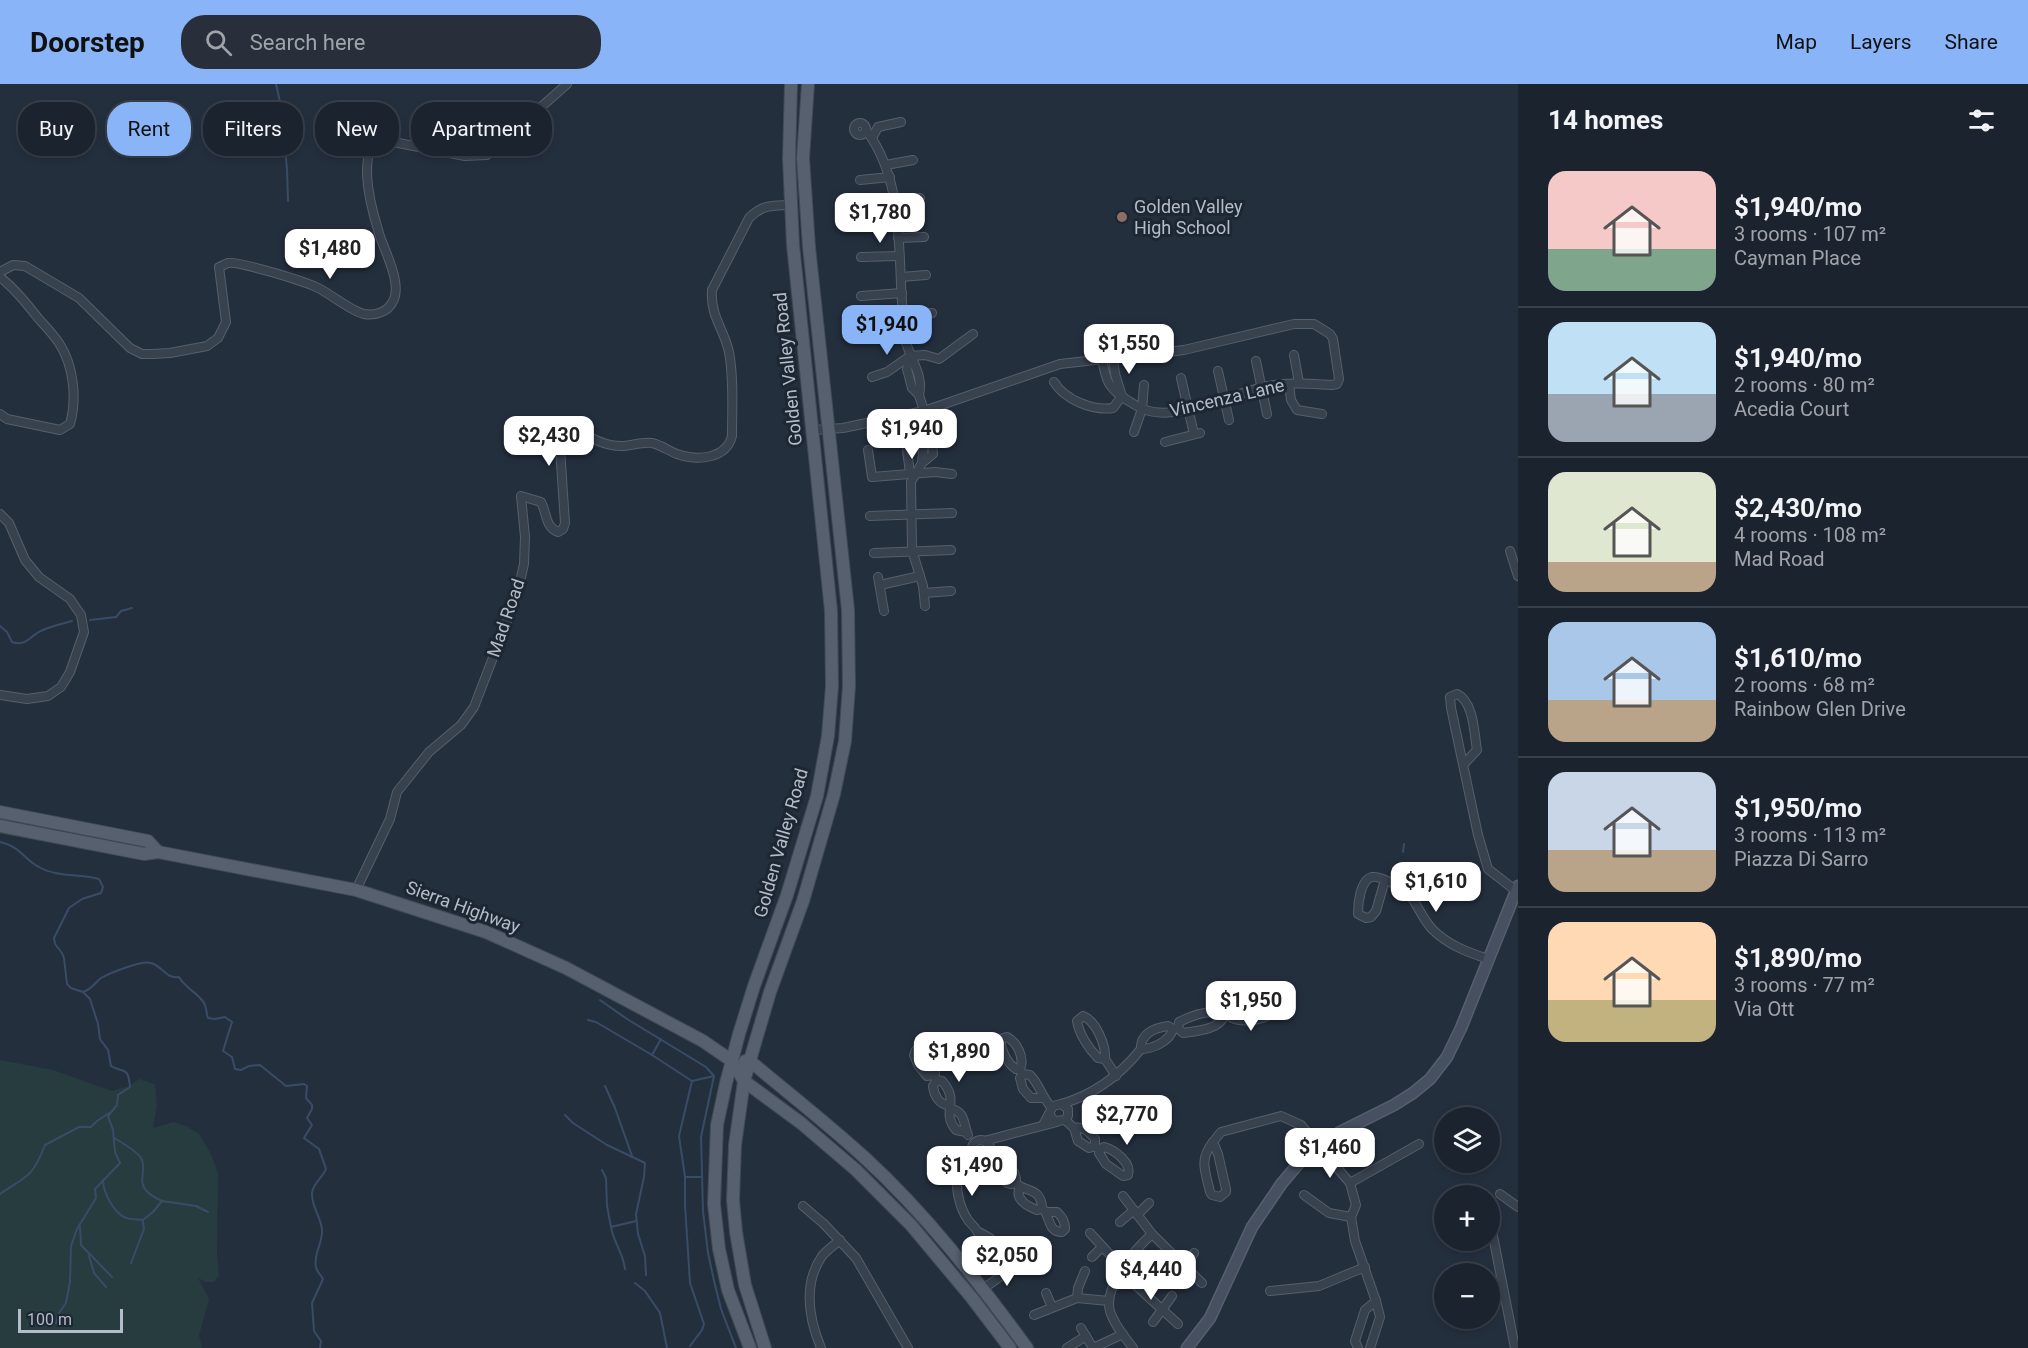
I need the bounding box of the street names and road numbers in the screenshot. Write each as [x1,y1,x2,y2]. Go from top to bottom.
street label: Golden Valley Road [769,291,806,447]
street label: Vincenza Lane [1168,374,1286,421]
street label: Mad Road [482,576,529,660]
street label: Golden Valley Road [749,766,812,920]
street label: Sierra Highway [403,876,523,937]

